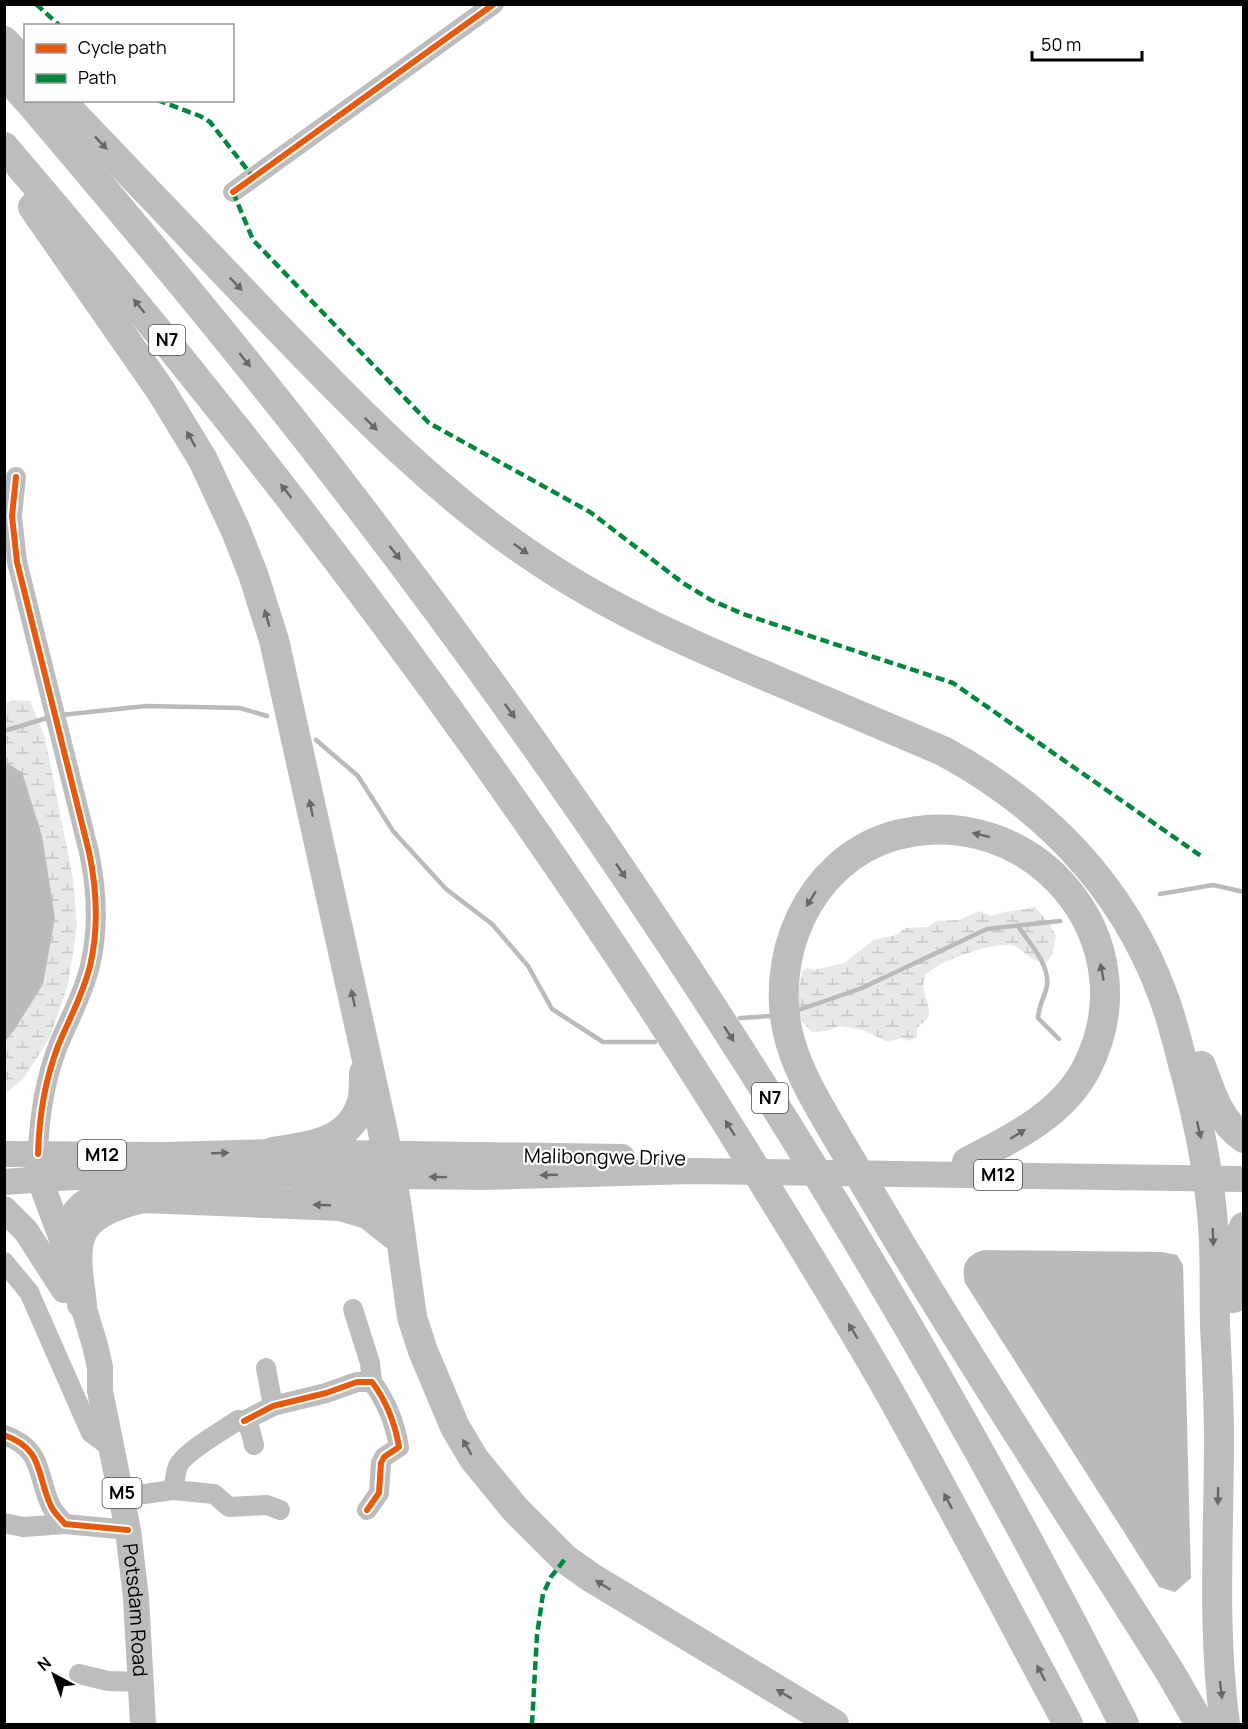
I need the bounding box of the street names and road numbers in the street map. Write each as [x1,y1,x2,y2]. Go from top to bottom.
road number: N7 [149,325,185,355]
road number: N7 [752,1083,788,1113]
road number: M12 [78,1140,126,1170]
street label: Malibongwe Drive [524,1142,686,1171]
road number: M12 [974,1160,1022,1190]
road number: M5 [102,1478,142,1508]
street label: Potsdam Road [117,1542,154,1678]

